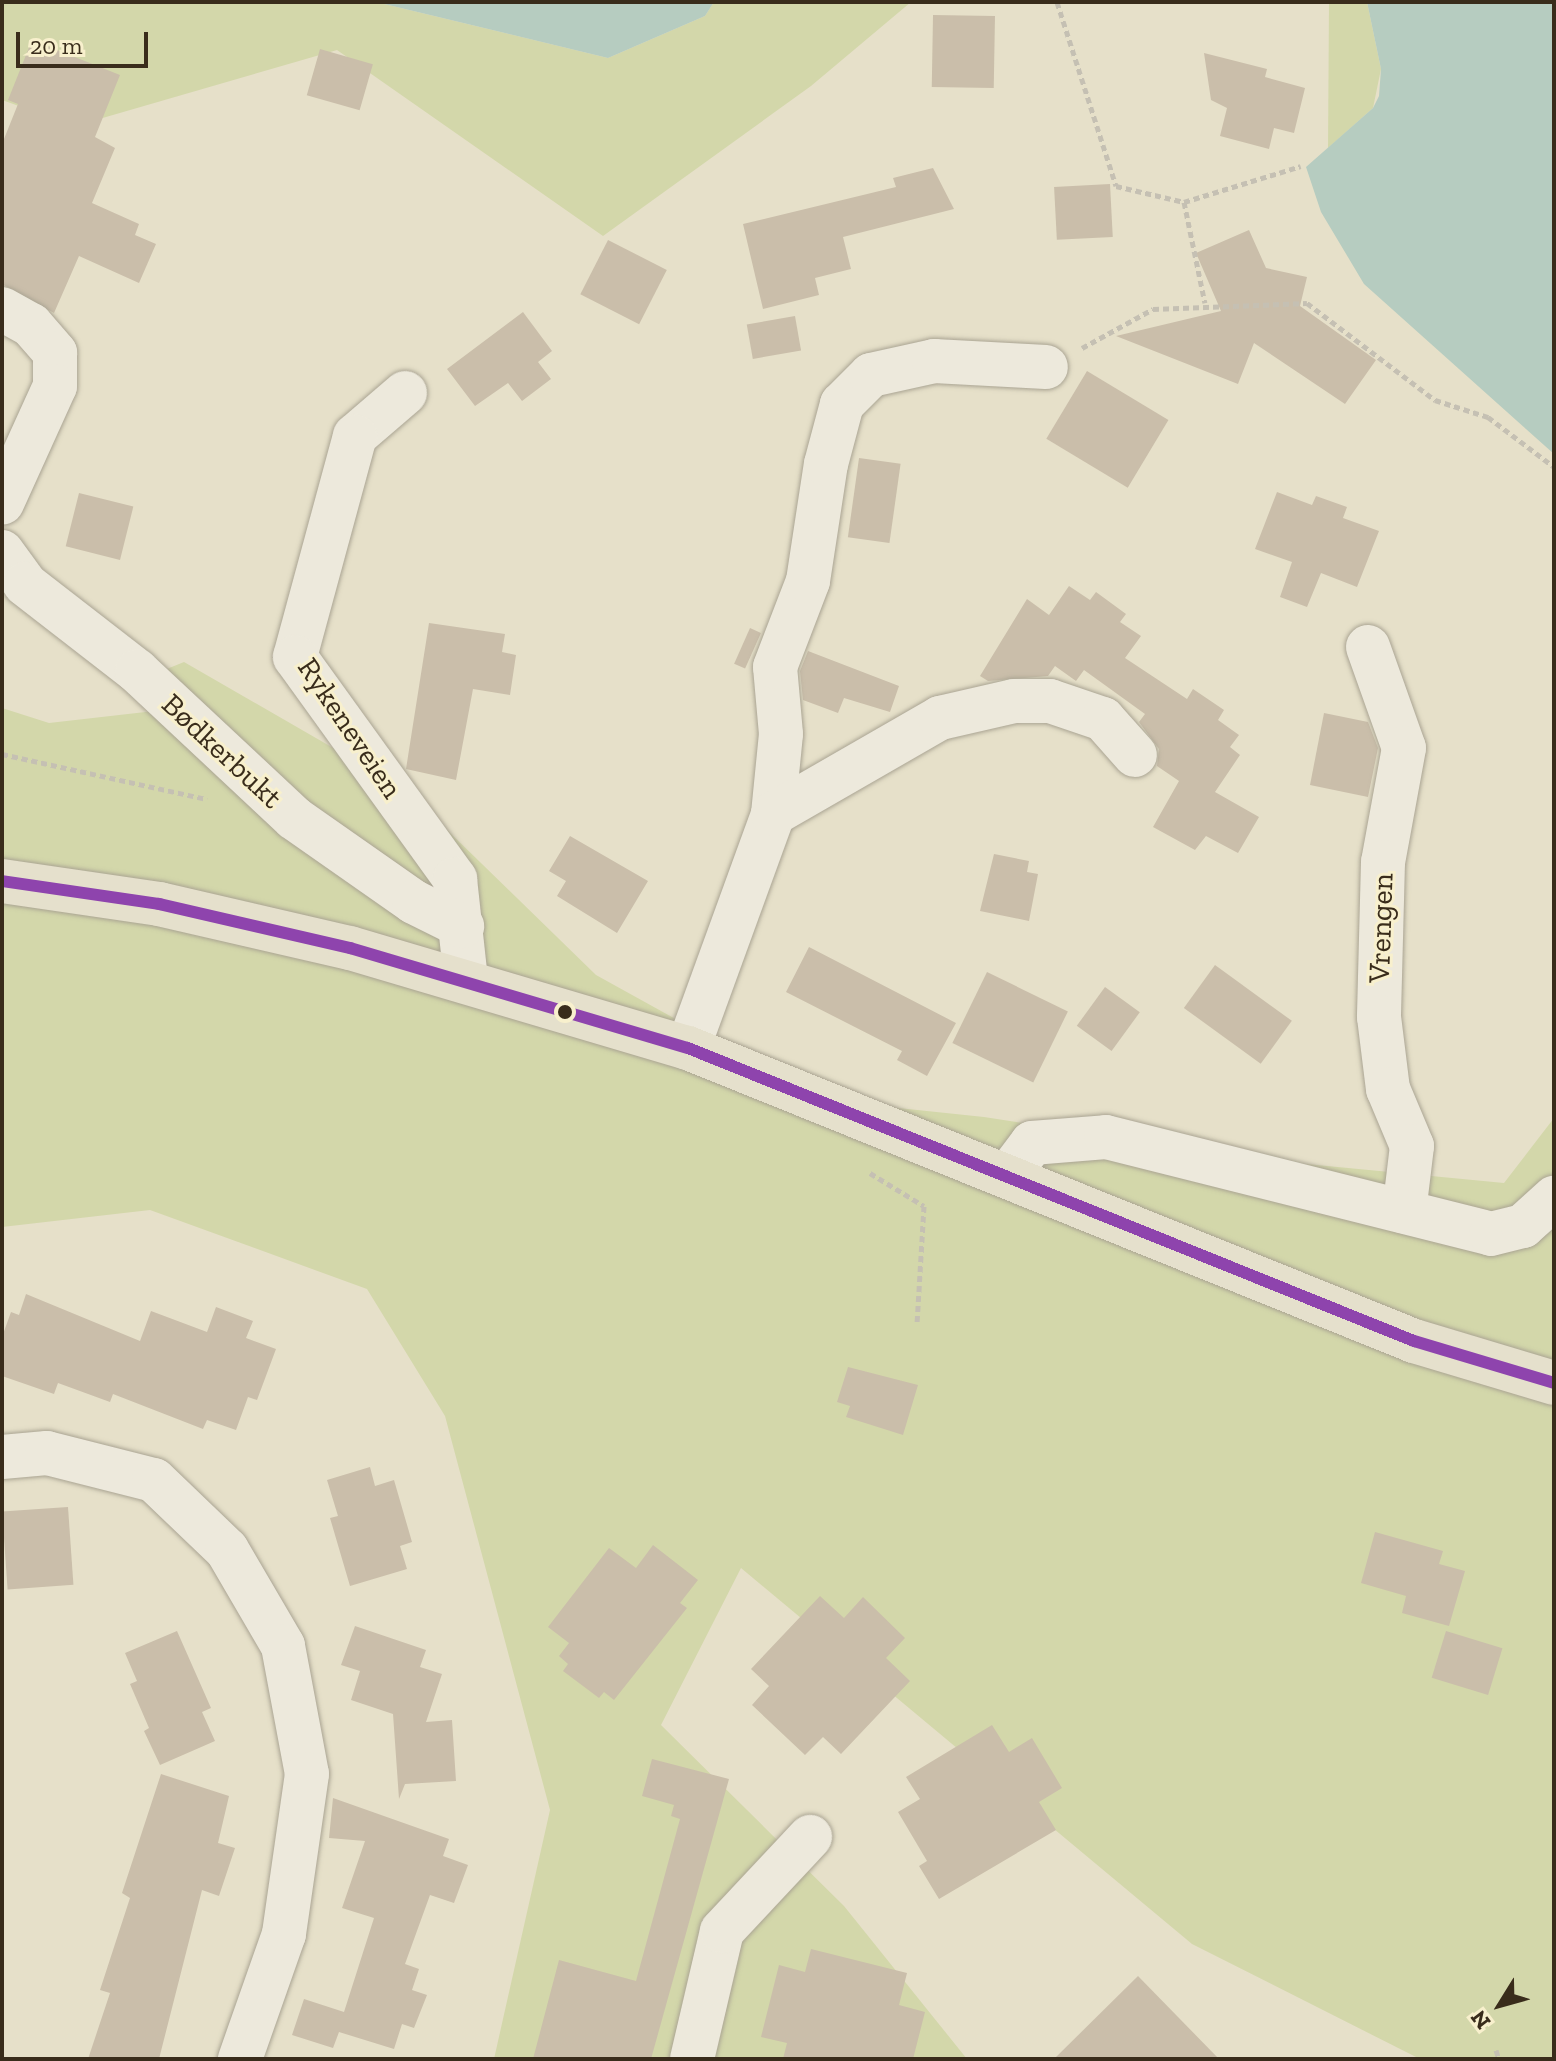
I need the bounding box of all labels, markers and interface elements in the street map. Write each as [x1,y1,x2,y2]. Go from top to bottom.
scale bar [20,16,152,66]
text: 20 m [30,31,82,60]
street label: Rykeneveien [290,651,410,805]
street label: Bødkerbukt [154,686,290,816]
street label: Vrengen [1361,872,1401,984]
unlabelled marker [557,1004,573,1020]
north arrow [1460,1965,1540,2045]
text: N [1465,2005,1496,2035]

